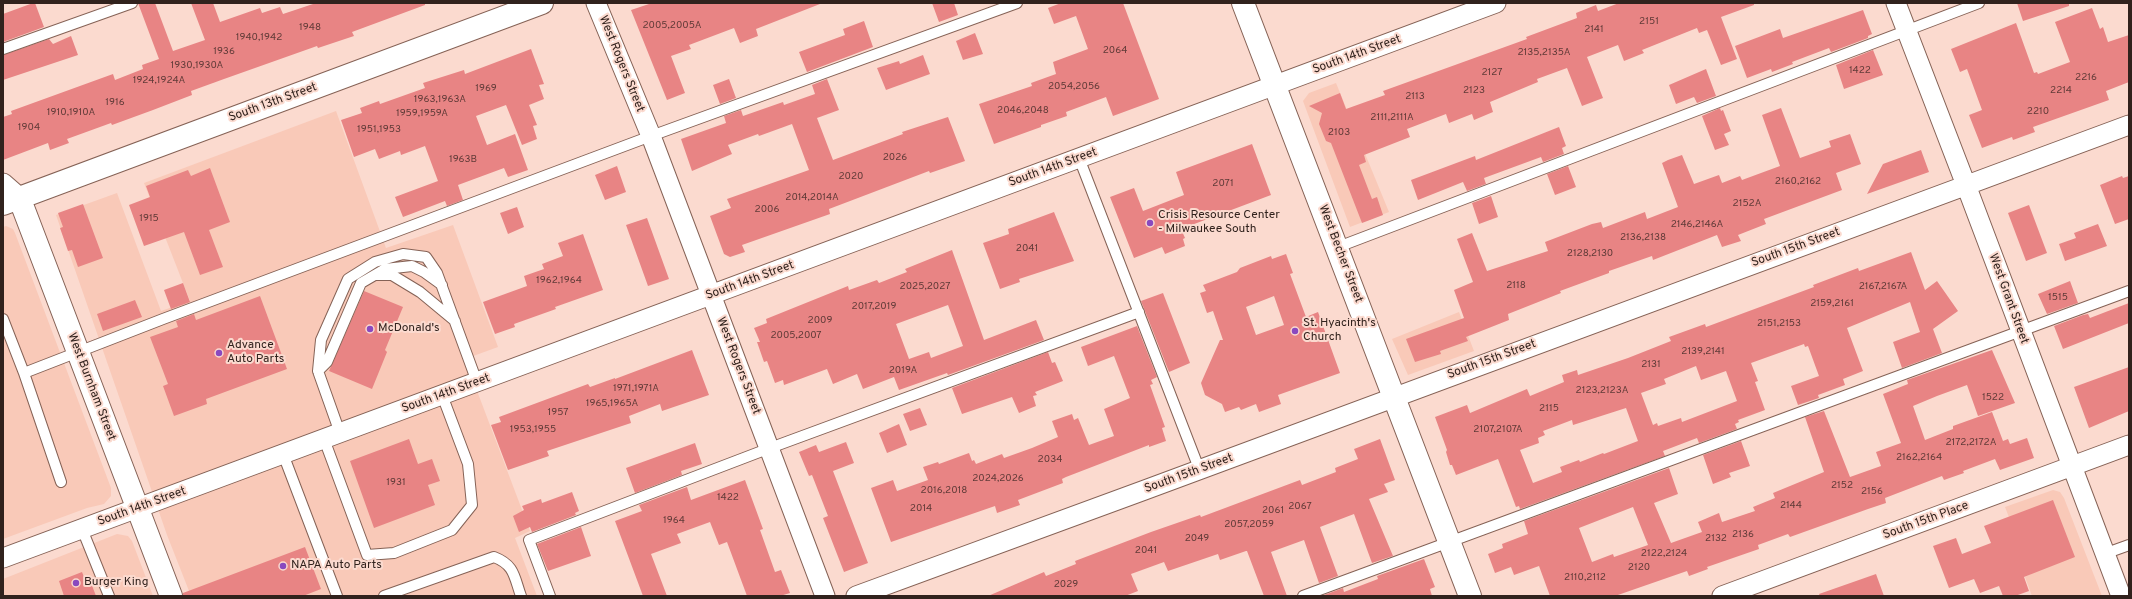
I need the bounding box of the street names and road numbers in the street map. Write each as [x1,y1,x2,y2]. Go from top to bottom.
street label: West Rogers Street [595,14,647,114]
street label: South 14th Street [1311,32,1403,78]
street label: South 13th Street [227,80,319,126]
street label: South 14th Street [1007,145,1099,191]
street label: West Becher Street [1315,203,1365,305]
street label: South 15th Street [1750,225,1842,271]
street label: West Grant Street [1985,252,2031,346]
street label: South 14th Street [704,258,796,304]
street label: West Rogers Street [713,315,763,417]
street label: West Burnham Street [64,331,118,443]
street label: South 15th Street [1446,337,1538,383]
street label: South 14th Street [400,371,492,417]
street label: South 15th Street [1143,451,1235,497]
street label: South 14th Street [96,484,188,530]
street label: South 15th Place [1881,499,1971,543]

